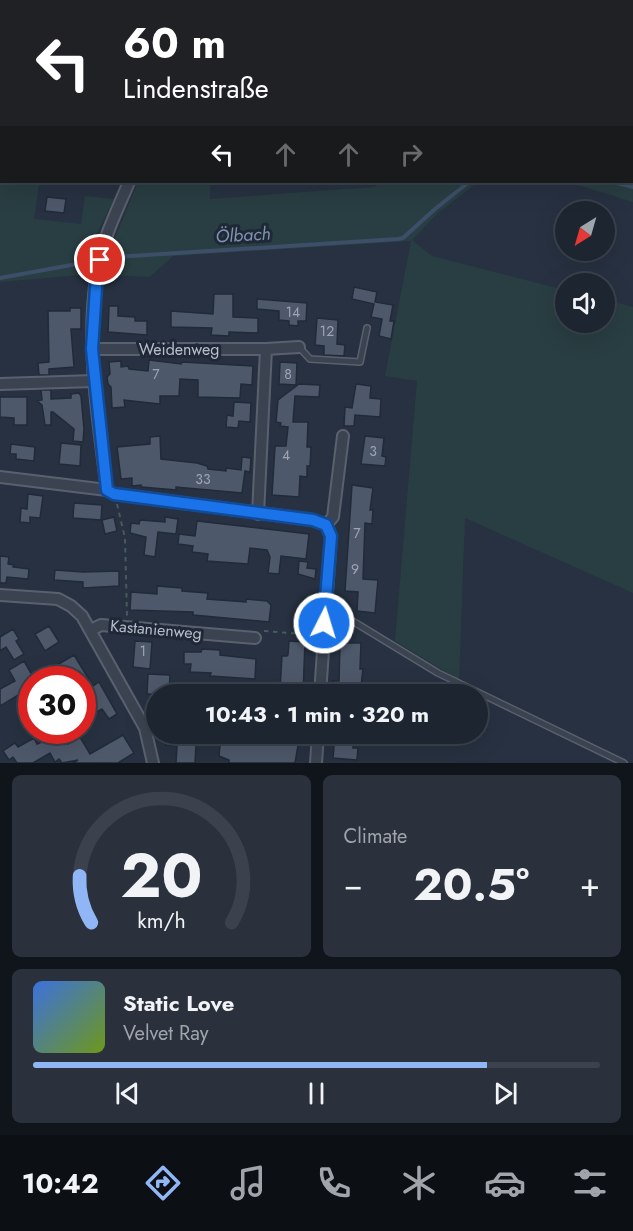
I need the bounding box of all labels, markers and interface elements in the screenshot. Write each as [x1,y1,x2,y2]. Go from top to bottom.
text: 60 m [123,13,226,74]
icon: left [24,24,102,102]
text: Lindenstraße [123,69,269,108]
icon: left [206,138,239,171]
icon: ahead [269,138,302,171]
icon: ahead [332,138,365,171]
icon: right [395,138,428,171]
north arrow [555,201,615,261]
map controls [555,201,615,333]
water label: Ölbach [215,221,271,249]
pin [74,234,125,285]
icon: arrive [83,243,116,276]
button: sound [555,273,615,333]
house number: 14 [286,302,300,322]
house number: 12 [320,321,334,341]
street label: Weidenweg [139,338,219,361]
house number: 7 [152,364,160,384]
house number: 8 [284,364,292,384]
house number: 3 [369,441,377,461]
house number: 4 [282,445,290,465]
house number: 33 [195,469,211,489]
house number: 7 [353,523,361,543]
house number: 9 [351,559,359,579]
position arrow [292,591,356,655]
street label: Kastanienweg [109,614,203,645]
house number: 1 [140,641,146,661]
speed limit sign: 30 [18,666,96,744]
text: 10:43 · 1 min · 320 m [205,698,429,730]
text: Climate [344,822,407,851]
text: 20 [120,830,202,920]
text: 20.5° [413,852,529,917]
text: − [344,861,363,908]
text: + [580,861,600,908]
text: km/h [137,905,185,936]
text: Static Love [123,987,234,1019]
text: Velvet Ray [123,1019,209,1048]
icon: previous [111,1077,144,1110]
icon: pause [300,1077,333,1110]
icon: next [489,1077,522,1110]
icon: directions [142,1162,184,1204]
icon: music [227,1162,269,1204]
icon: phone [313,1162,355,1204]
icon: climate [398,1162,440,1204]
icon: car [484,1162,526,1204]
icon: filters [569,1162,611,1204]
text: 10:42 [22,1164,99,1203]

